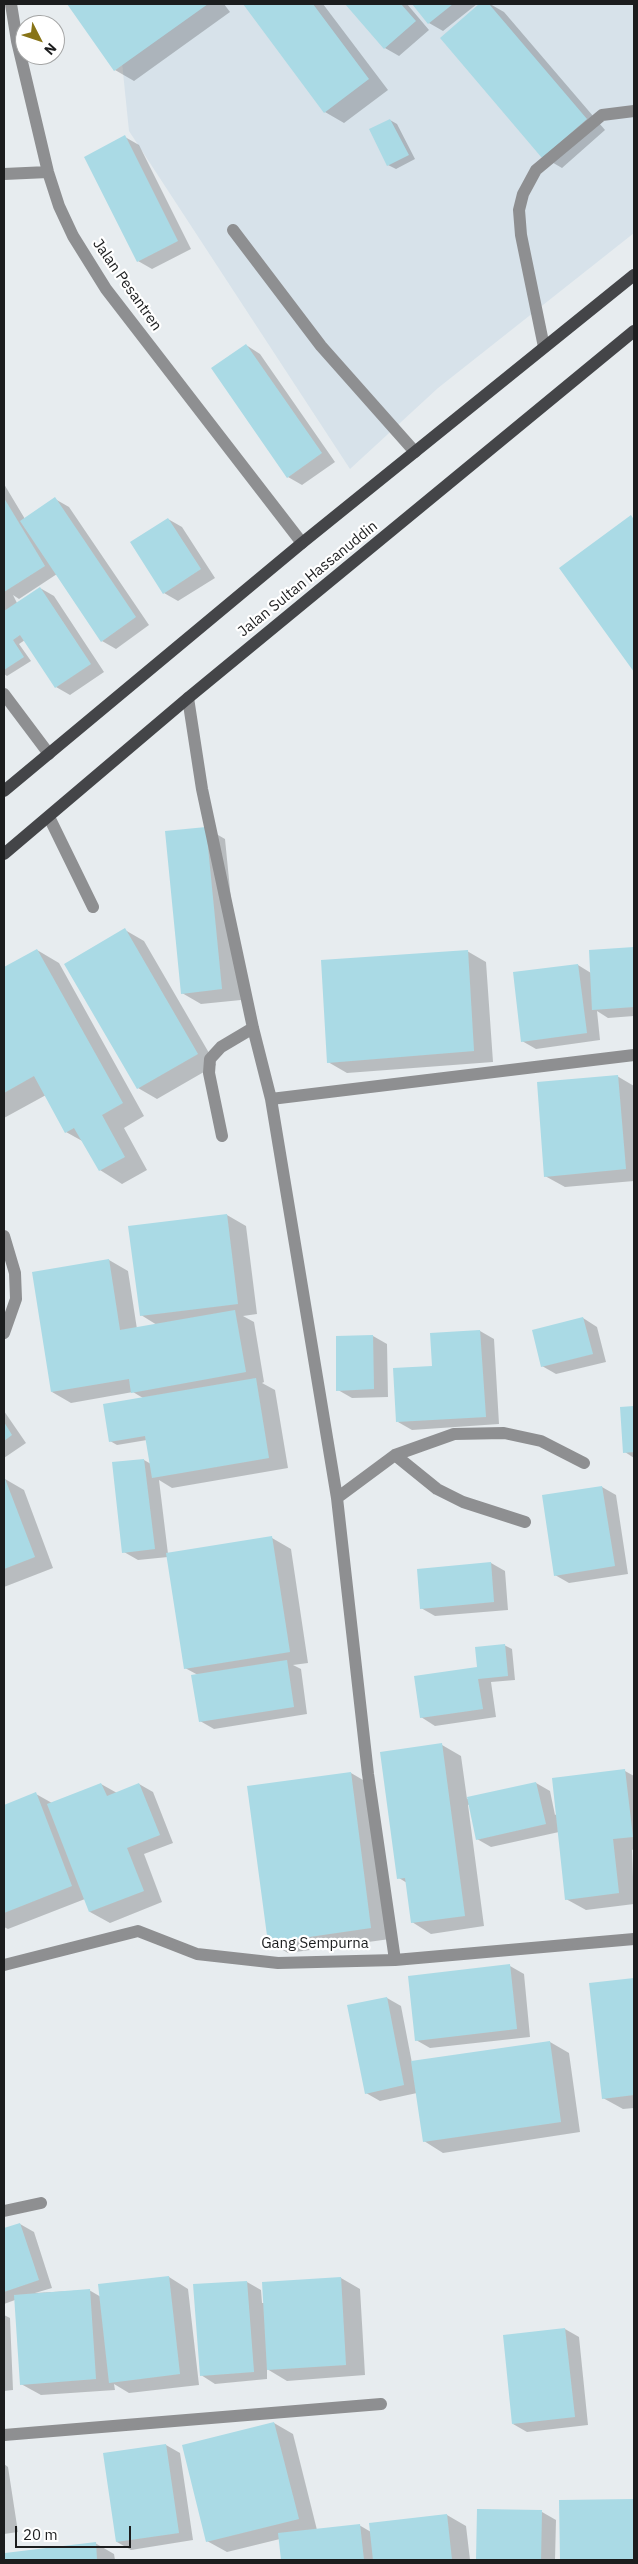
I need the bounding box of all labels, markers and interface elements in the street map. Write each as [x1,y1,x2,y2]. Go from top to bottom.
north arrow [15,15,65,65]
text: N [40,39,61,59]
street label: Jalan Pesantren [89,236,165,334]
street label: Jalan Sultan Hassanuddin [235,517,381,641]
street label: Gang Sempurna [261,1935,369,1953]
scale bar [18,2516,134,2548]
text: 20 m [23,2525,58,2544]

